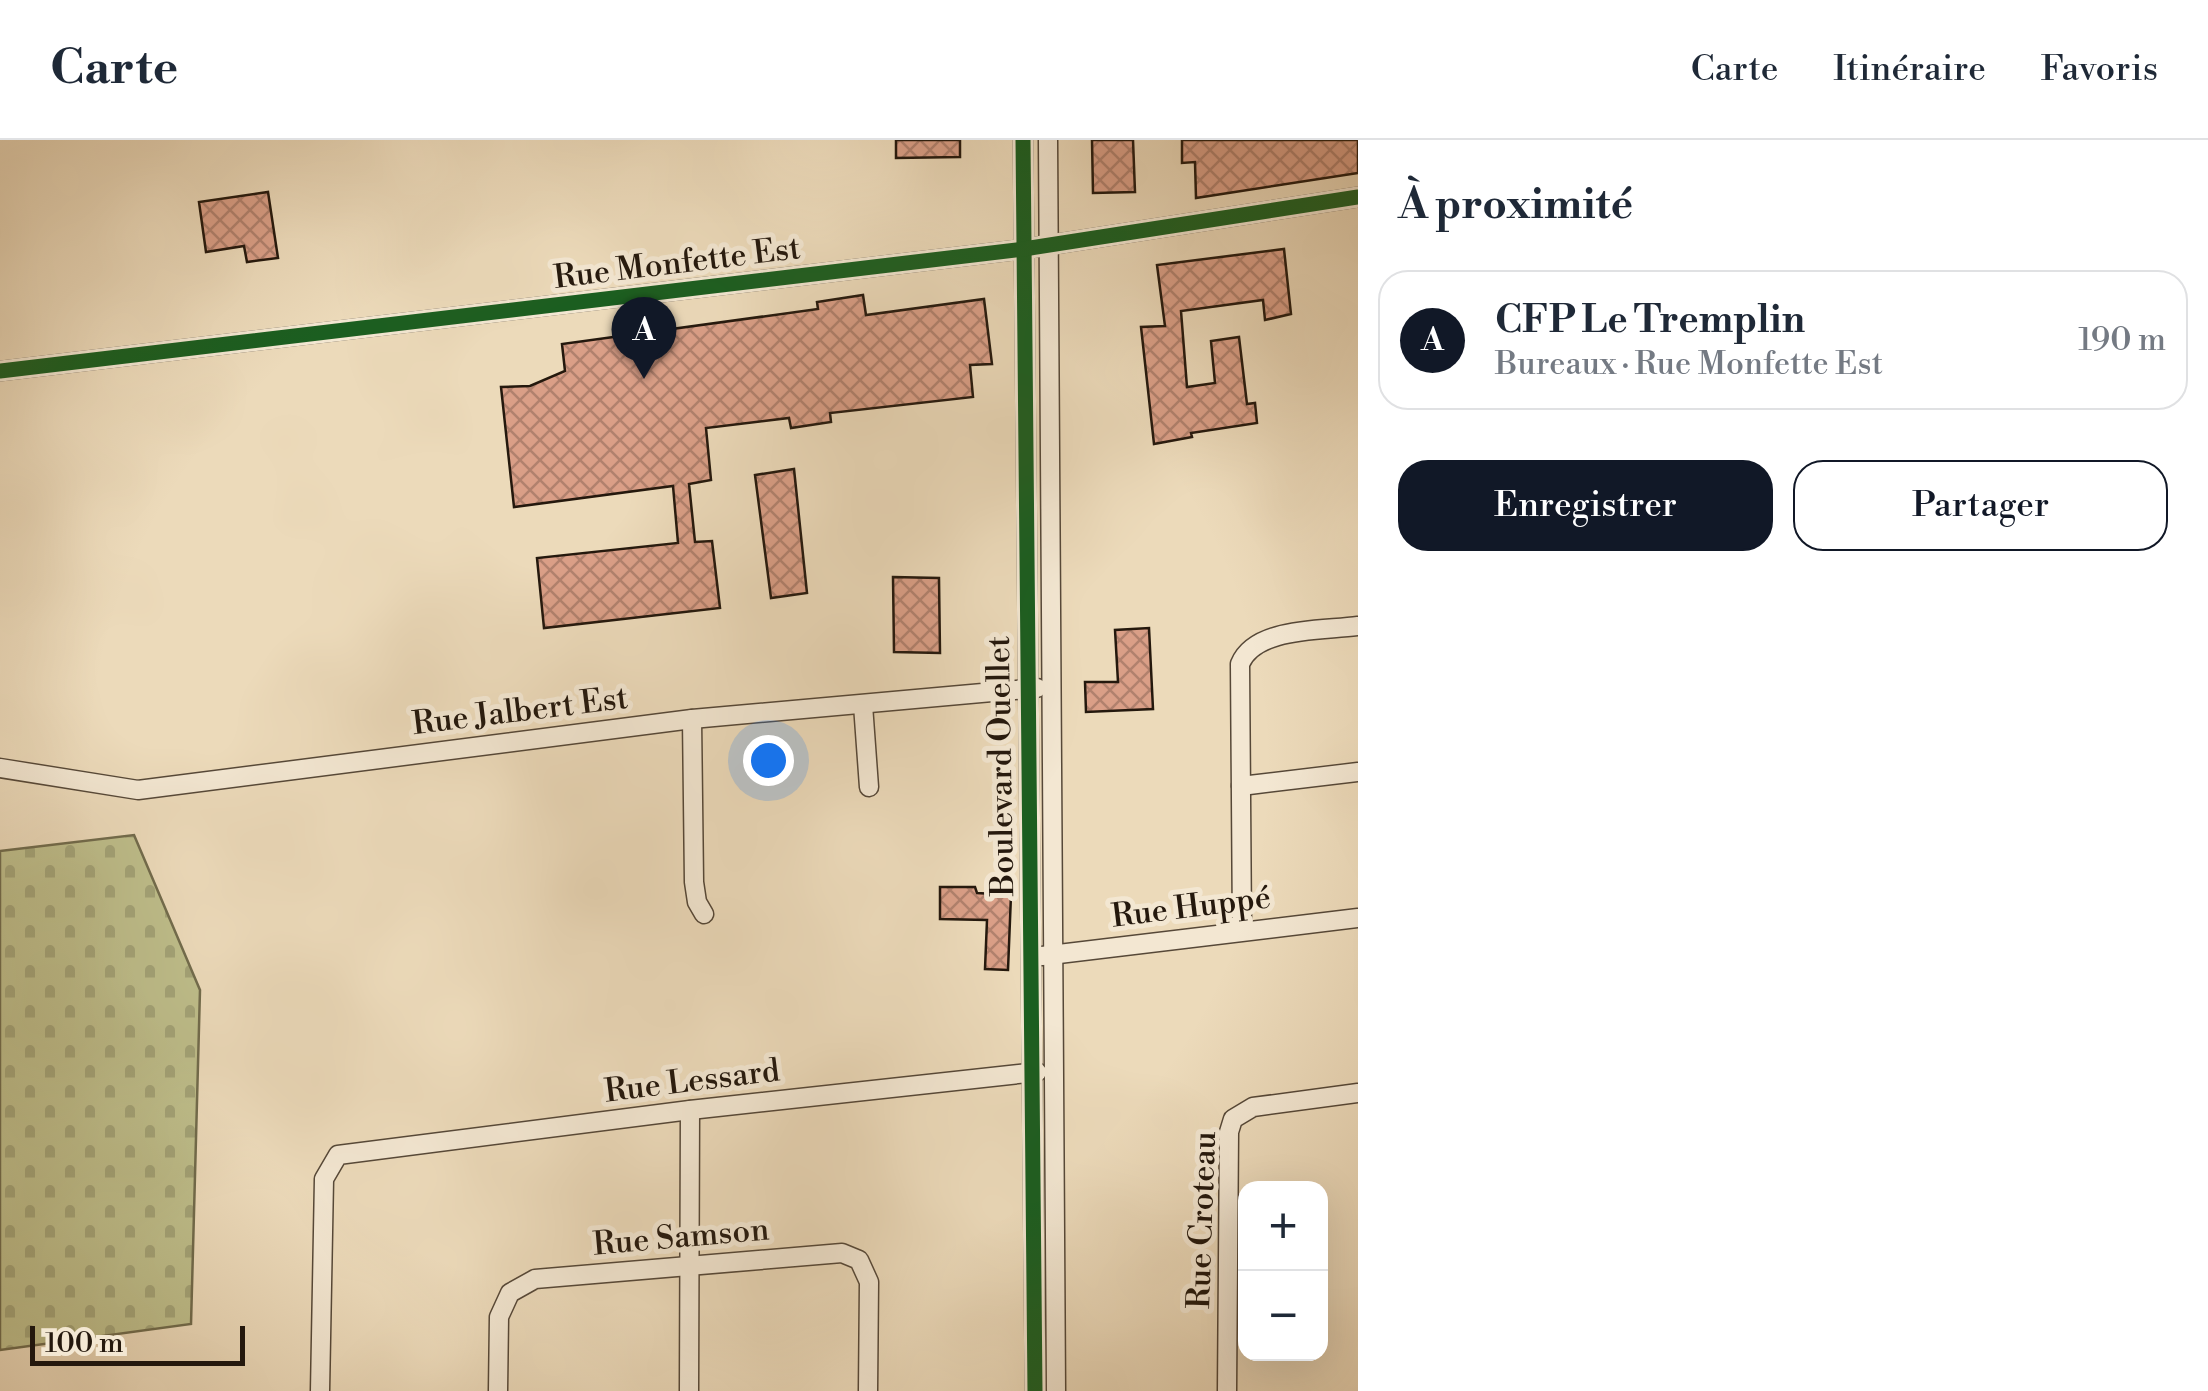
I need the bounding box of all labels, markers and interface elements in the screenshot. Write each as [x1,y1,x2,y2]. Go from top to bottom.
text: Carte [50,39,178,99]
text: Carte [1691,48,1778,91]
text: Itinéraire [1833,48,1986,91]
text: Favoris [2041,48,2158,91]
text: À proximité [1398,179,1633,232]
street label: Rue Monfette Est [551,228,803,298]
pin: A [612,296,676,379]
text: CFP Le Tremplin [1495,297,1805,344]
text: A [1421,320,1444,360]
text: 190 m [2078,320,2166,360]
text: Bureaux · Rue Monfette Est [1495,344,1883,384]
button: Enregistrer [1398,460,1773,551]
button: Partager [1793,460,2168,551]
street label: Boulevard Ouellet [979,635,1023,898]
street label: Rue Jalbert Est [410,678,630,744]
your location [743,735,794,786]
street label: Rue Huppé [1109,877,1273,937]
street label: Rue Lessard [602,1050,782,1112]
street label: Rue Croteau [1179,1130,1225,1310]
map controls [1238,1181,1328,1361]
button: + [1238,1181,1328,1271]
street label: Rue Samson [591,1209,771,1265]
button: − [1238,1271,1328,1361]
scale bar [30,1321,245,1366]
text: 100 m [45,1326,124,1361]

